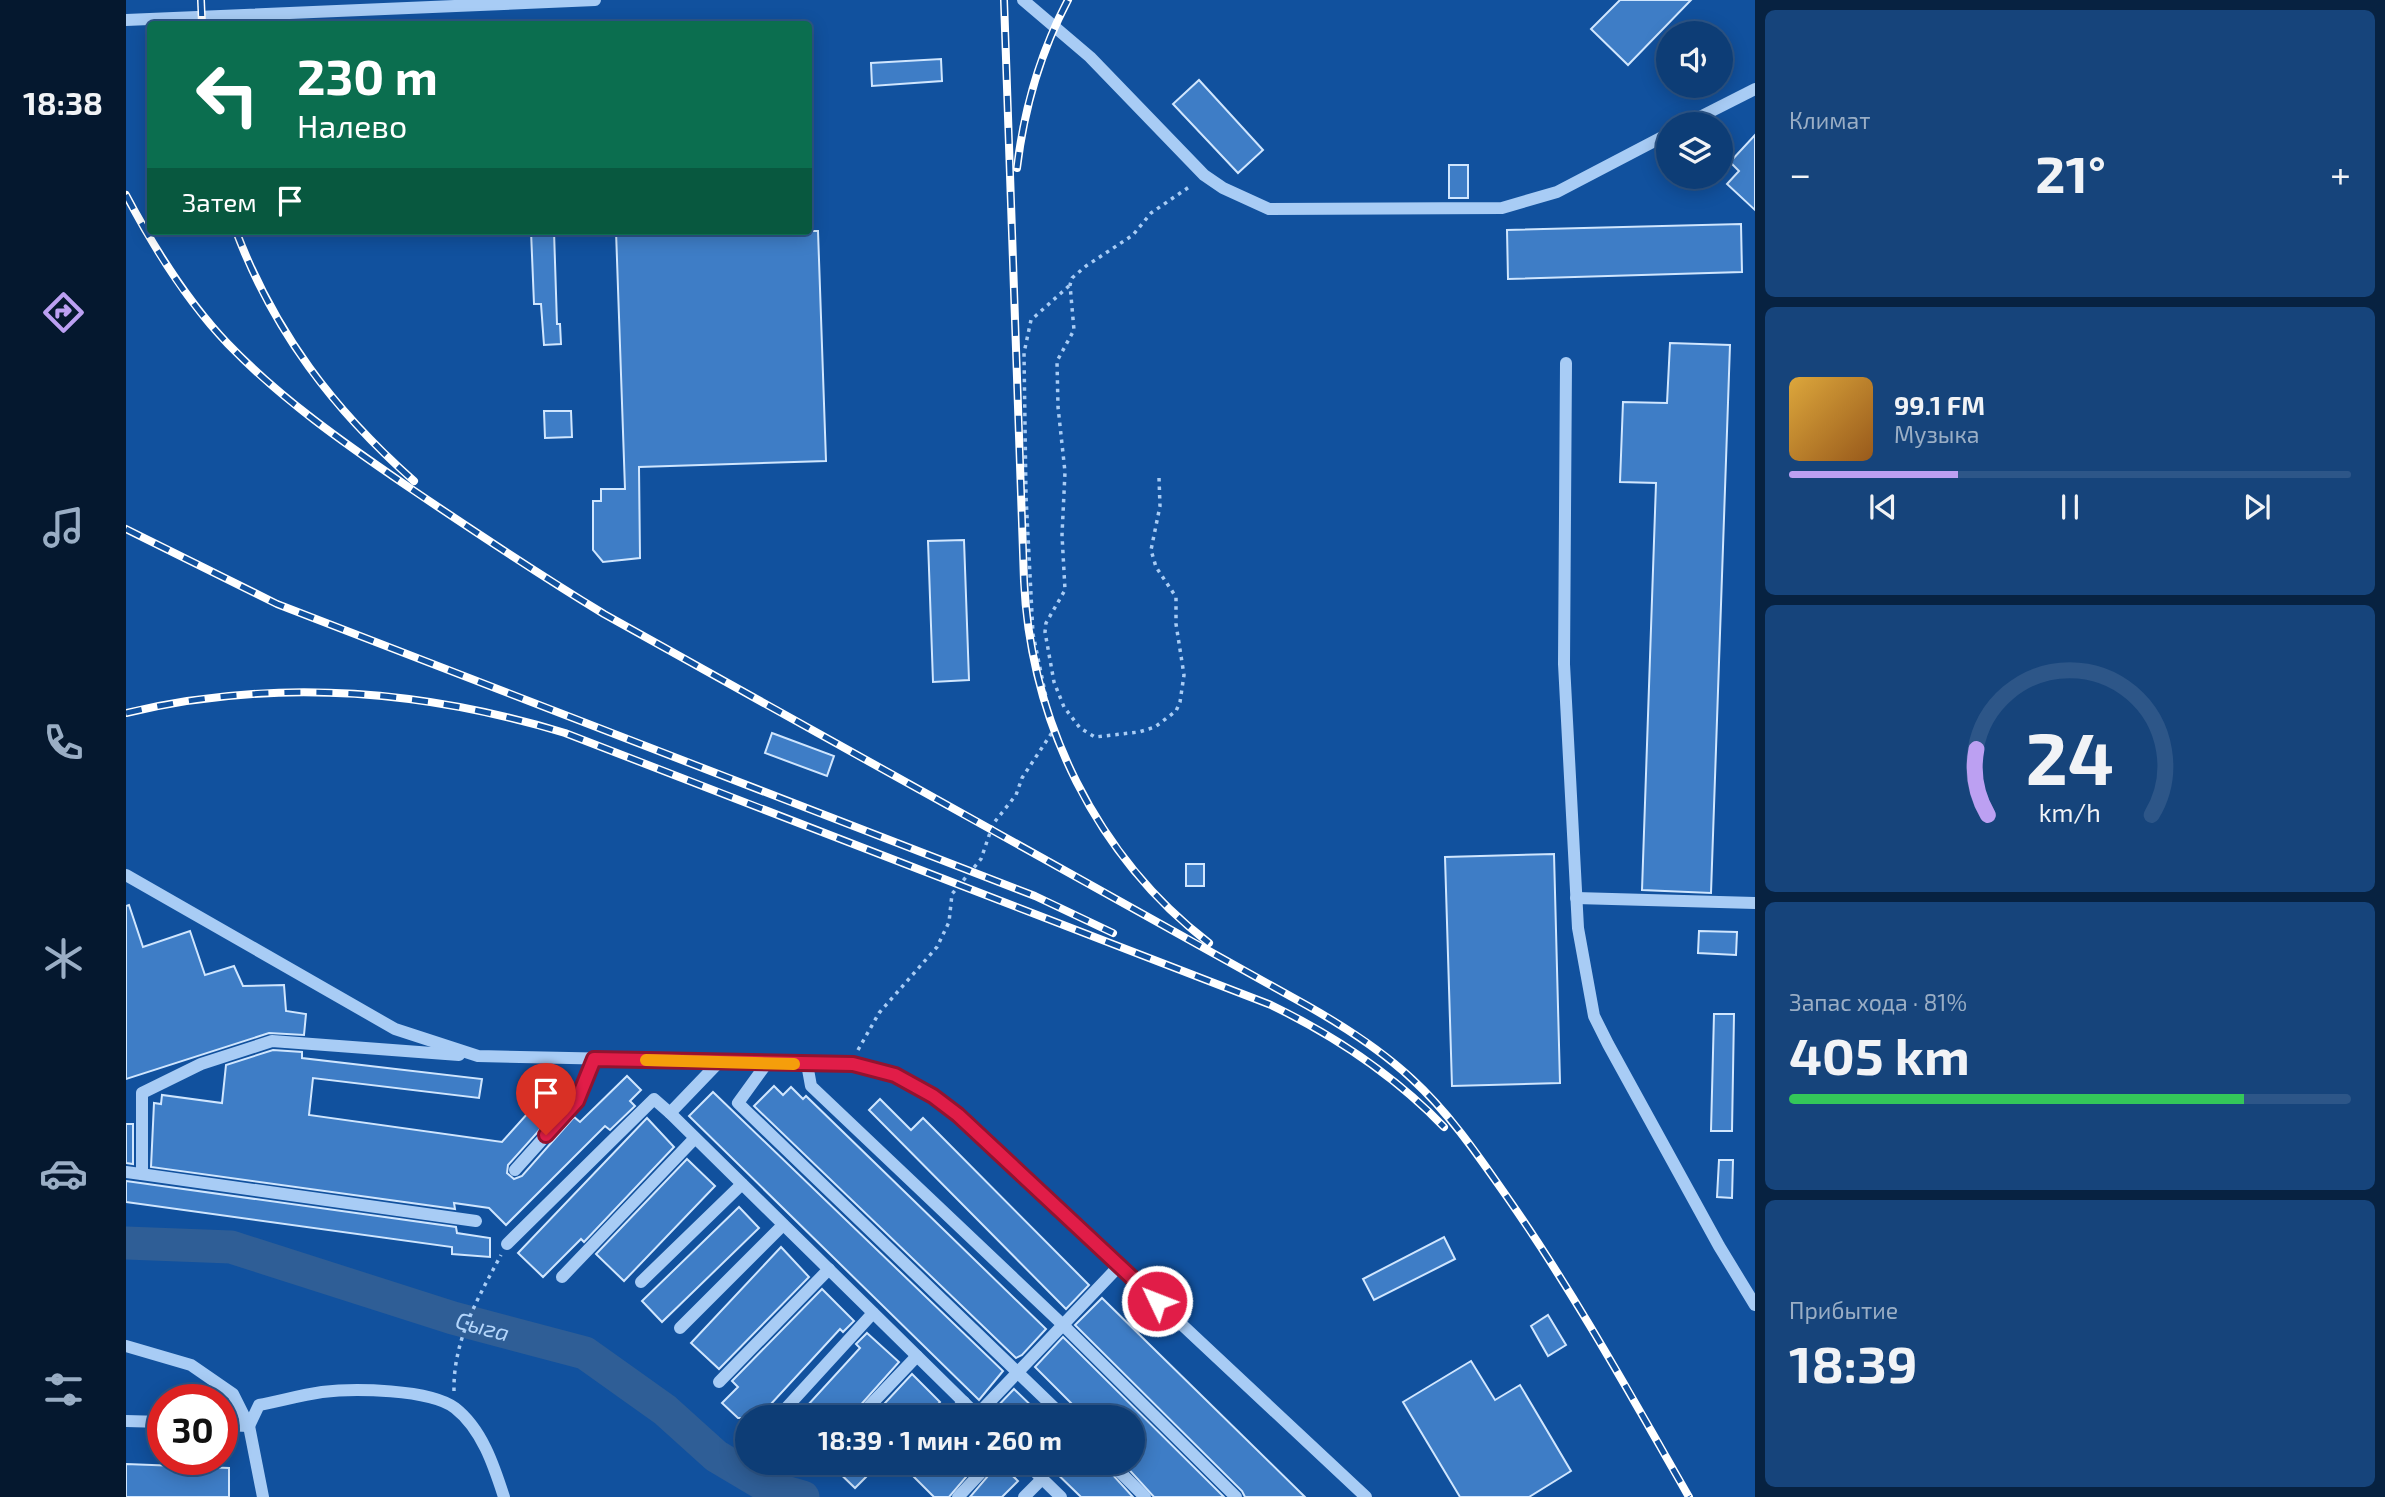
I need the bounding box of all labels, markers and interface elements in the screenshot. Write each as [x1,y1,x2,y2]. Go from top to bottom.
map controls [1656,21,1733,189]
button: sound [1656,21,1733,98]
text: 230 m [297,46,438,105]
icon: left [182,49,273,140]
text: 18:38 [23,83,103,121]
text: Налево [297,106,407,144]
text: Климат [1789,106,1870,134]
button: layers [1656,112,1733,189]
text: 21° [2035,141,2106,203]
text: − [1789,150,1811,196]
text: + [2330,150,2351,196]
icon: arrive [271,182,309,220]
text: Затем [182,186,257,217]
icon: directions [39,288,88,337]
text: 99.1 FM [1894,389,1985,420]
text: Музыка [1894,420,1979,448]
icon: previous [1864,488,1902,526]
icon: pause [2051,488,2089,526]
icon: next [2238,488,2276,526]
icon: music [39,503,88,552]
text: 24 [2026,712,2114,800]
icon: phone [39,718,88,767]
text: km/h [2039,796,2101,826]
icon: climate [39,934,88,983]
text: Запас хода · 81% [1789,988,1967,1016]
text: 405 km [1789,1023,1970,1085]
pin [516,1063,576,1135]
icon: arrive [527,1074,565,1112]
icon: car [39,1149,88,1198]
position arrow [1120,1264,1194,1338]
text: Прибытие [1789,1296,1898,1324]
water label: Сыга [453,1305,513,1346]
text: 18:39 [1789,1331,1917,1393]
icon: filters [39,1365,88,1414]
speed limit sign: 30 [147,1384,238,1475]
text: 18:39 · 1 мин · 260 m [818,1424,1062,1455]

